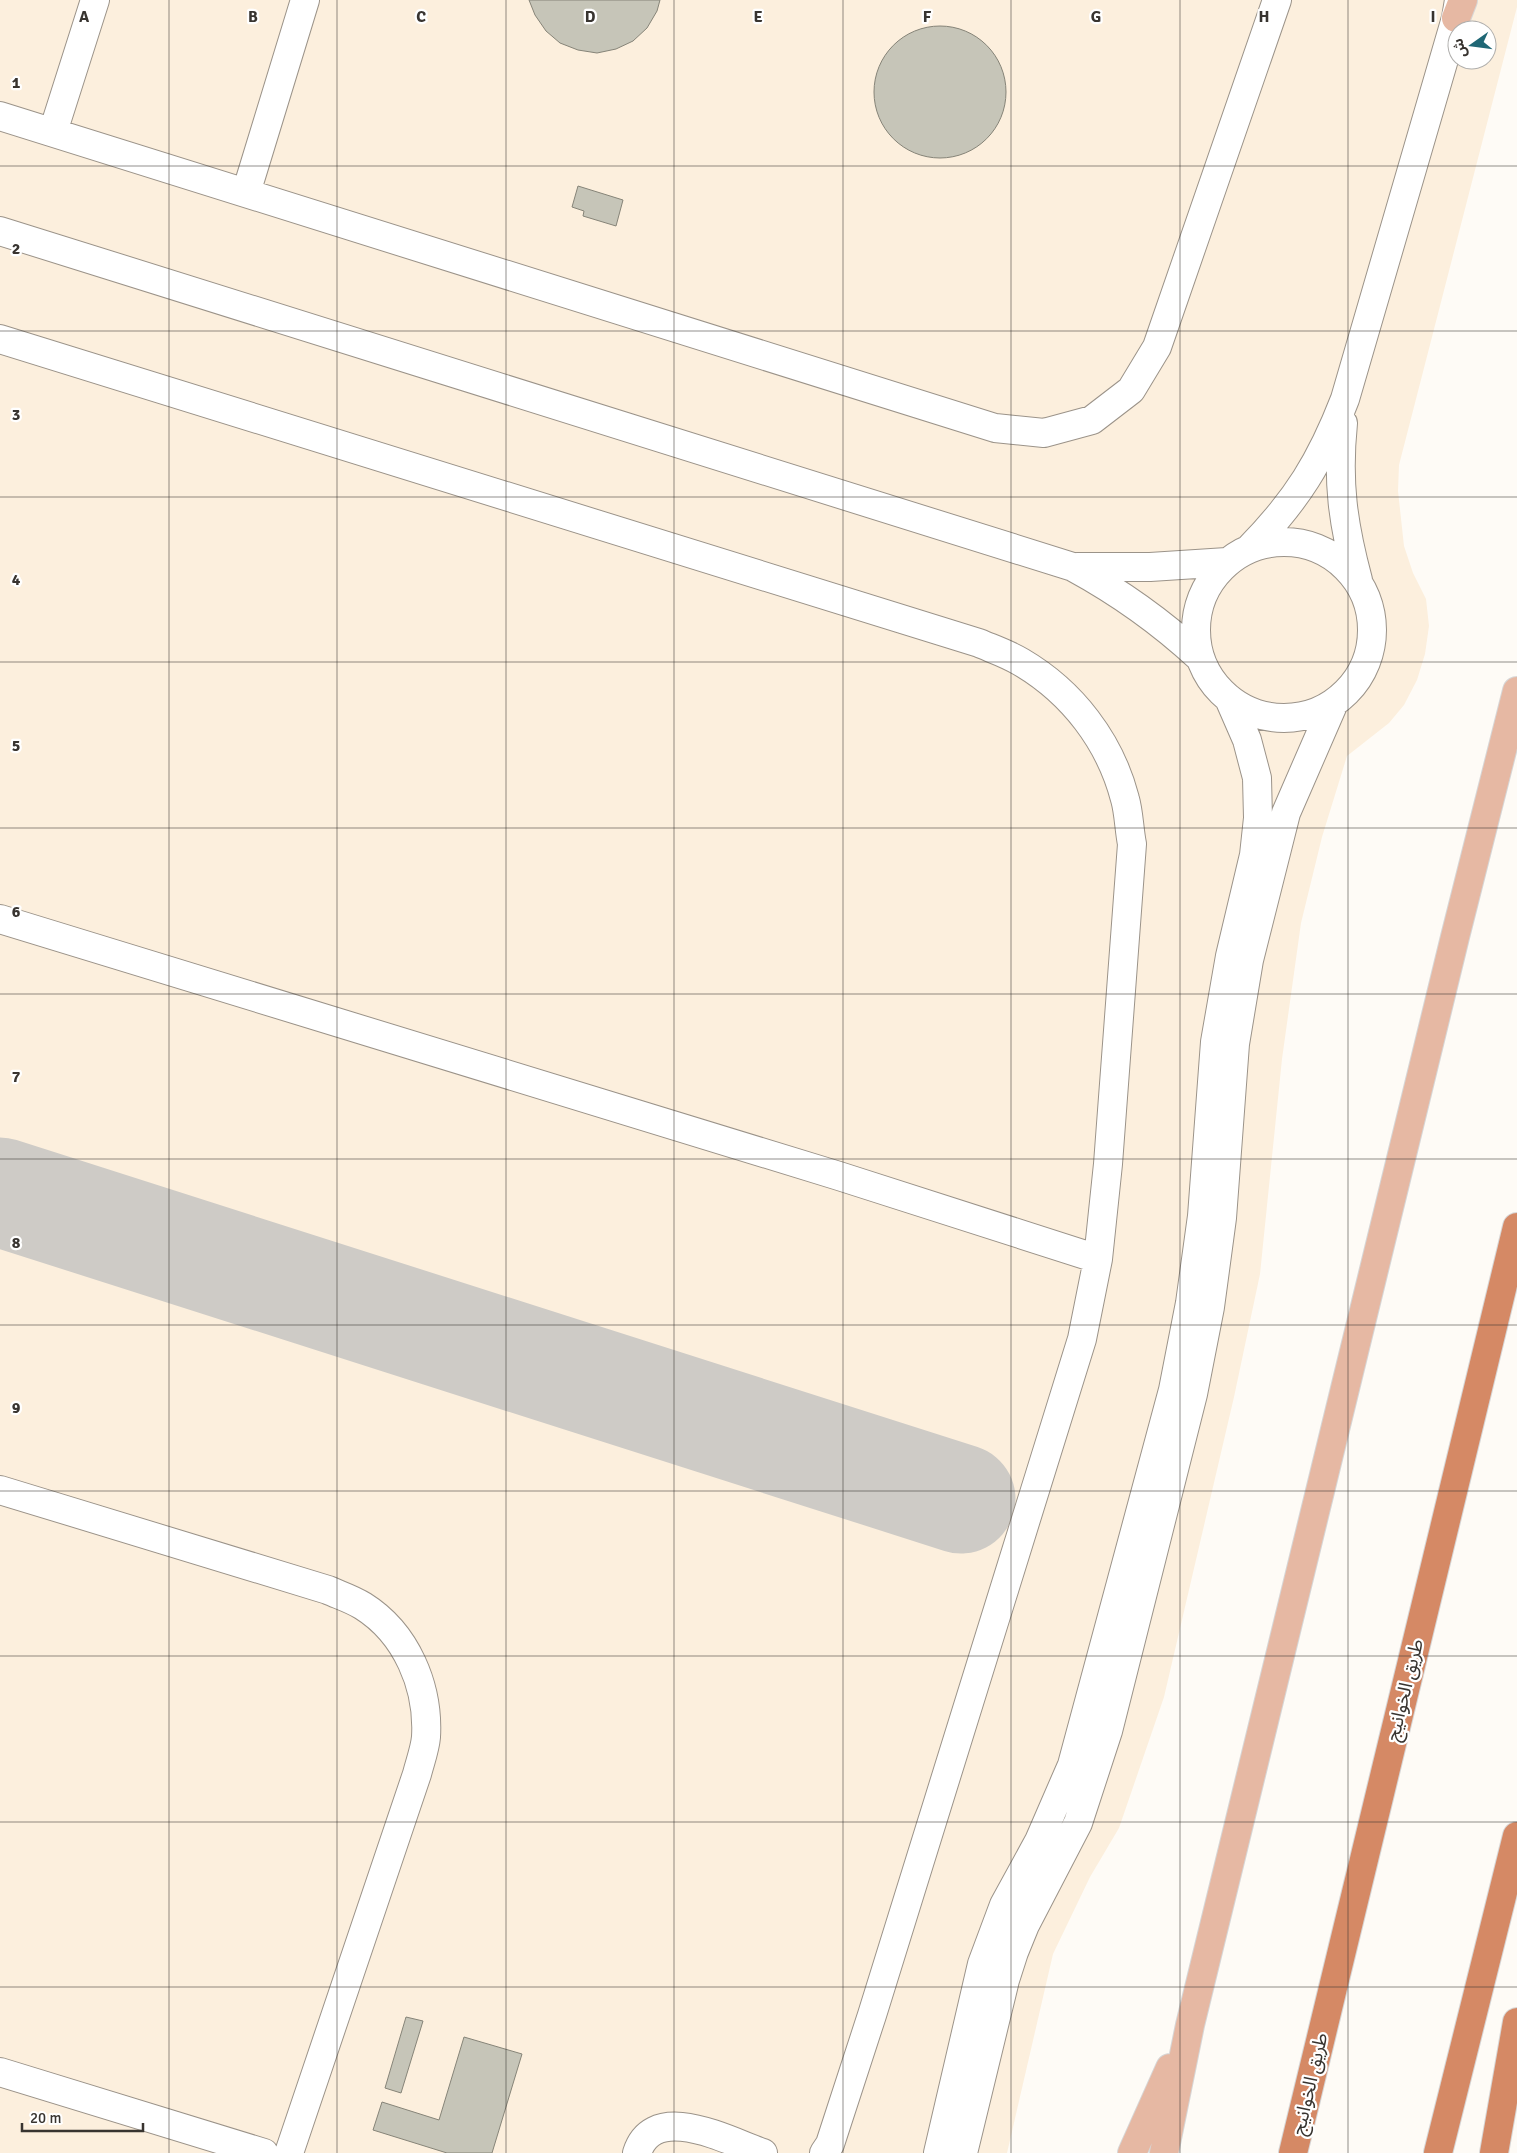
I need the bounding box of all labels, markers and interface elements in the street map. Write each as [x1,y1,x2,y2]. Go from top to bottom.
text: A [79,7,90,27]
text: B [248,7,258,27]
text: C [416,7,426,27]
text: D [585,7,596,27]
text: E [753,7,763,27]
text: F [923,7,932,27]
text: G [1091,7,1101,27]
text: H [1259,7,1269,27]
text: I [1430,7,1436,27]
north arrow [1447,20,1497,70]
text: ش [1449,37,1470,59]
text: 1 [12,73,21,93]
text: 2 [12,239,20,259]
text: 3 [12,405,20,425]
text: 4 [12,570,21,590]
text: 5 [12,736,20,756]
text: 6 [12,902,21,922]
text: 7 [12,1067,21,1087]
text: 8 [12,1233,21,1253]
text: 9 [12,1398,21,1418]
street label: طريق الخوانيج [1381,1636,1431,1744]
street label: طريق الخوانيج [1287,2030,1335,2138]
scale bar [22,2100,144,2132]
text: 20 m [30,2109,61,2127]

